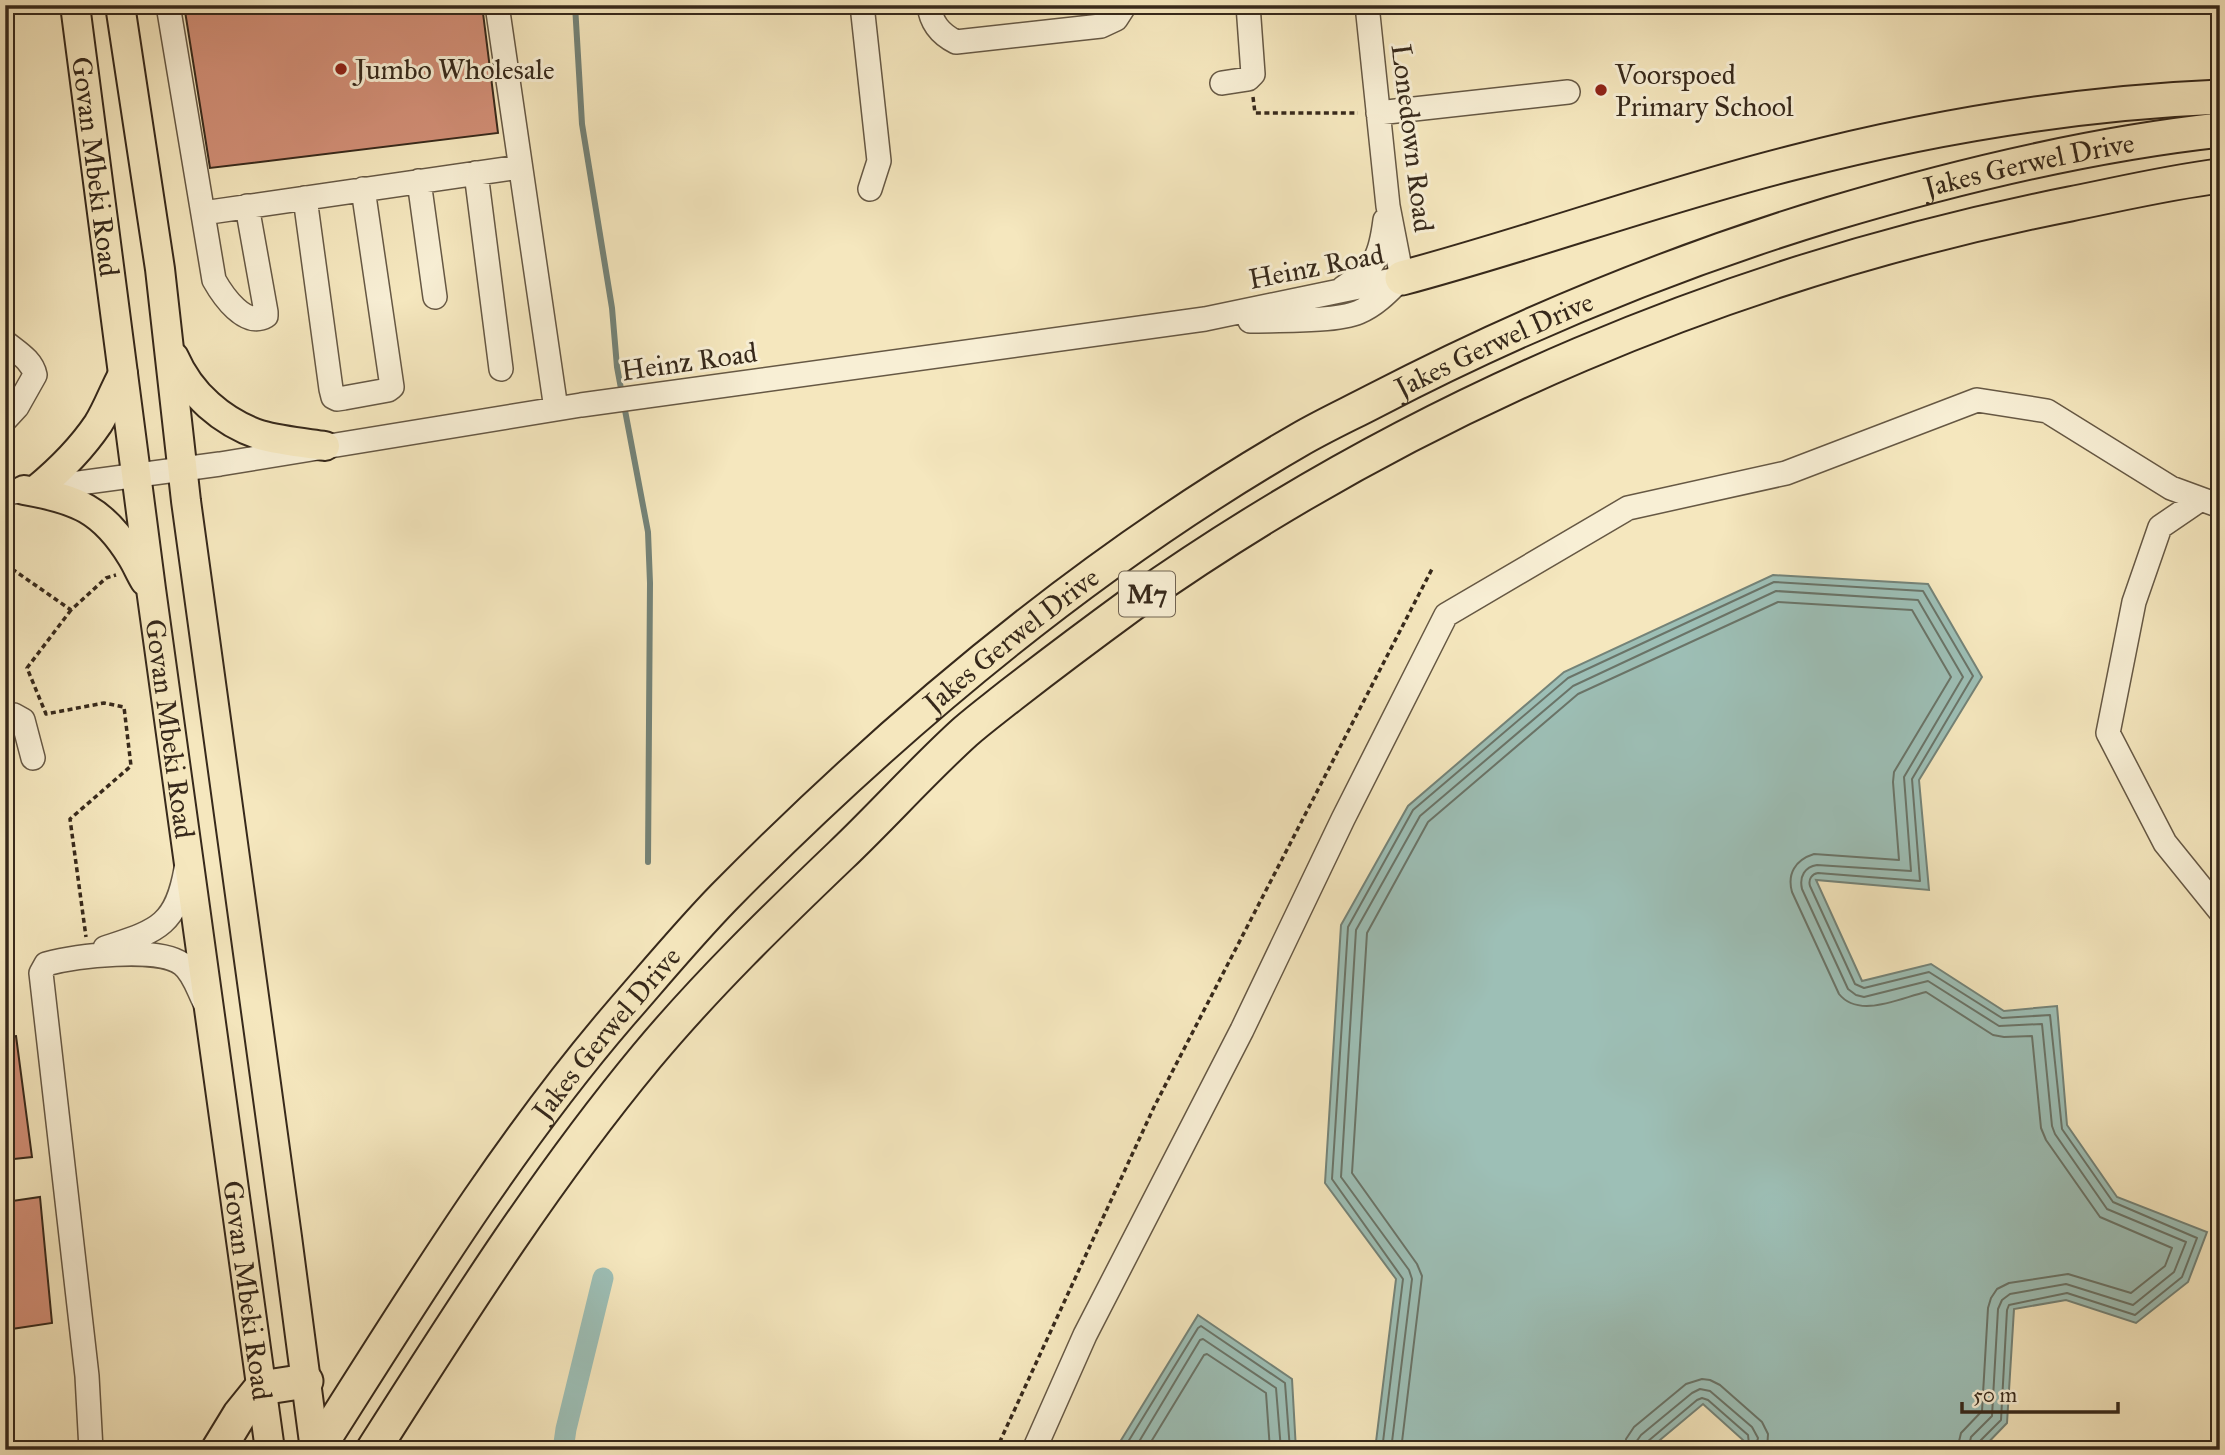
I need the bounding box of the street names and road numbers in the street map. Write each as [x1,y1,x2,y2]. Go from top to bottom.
street label: Lonedown Road [1384,42,1441,234]
street label: Govan Mbeki Road [64,55,127,279]
street label: Jakes Gerwel Drive [1917,125,2137,206]
street label: Heinz Road [1245,236,1387,297]
street label: Jakes Gerwel Drive [1386,284,1598,407]
street label: Heinz Road [619,335,759,388]
street label: Jakes Gerwel Drive [914,560,1106,722]
road number: M7 [1119,572,1175,616]
street label: Govan Mbeki Road [137,617,202,841]
street label: Jakes Gerwel Drive [523,940,688,1129]
street label: Govan Mbeki Road [215,1178,280,1403]

